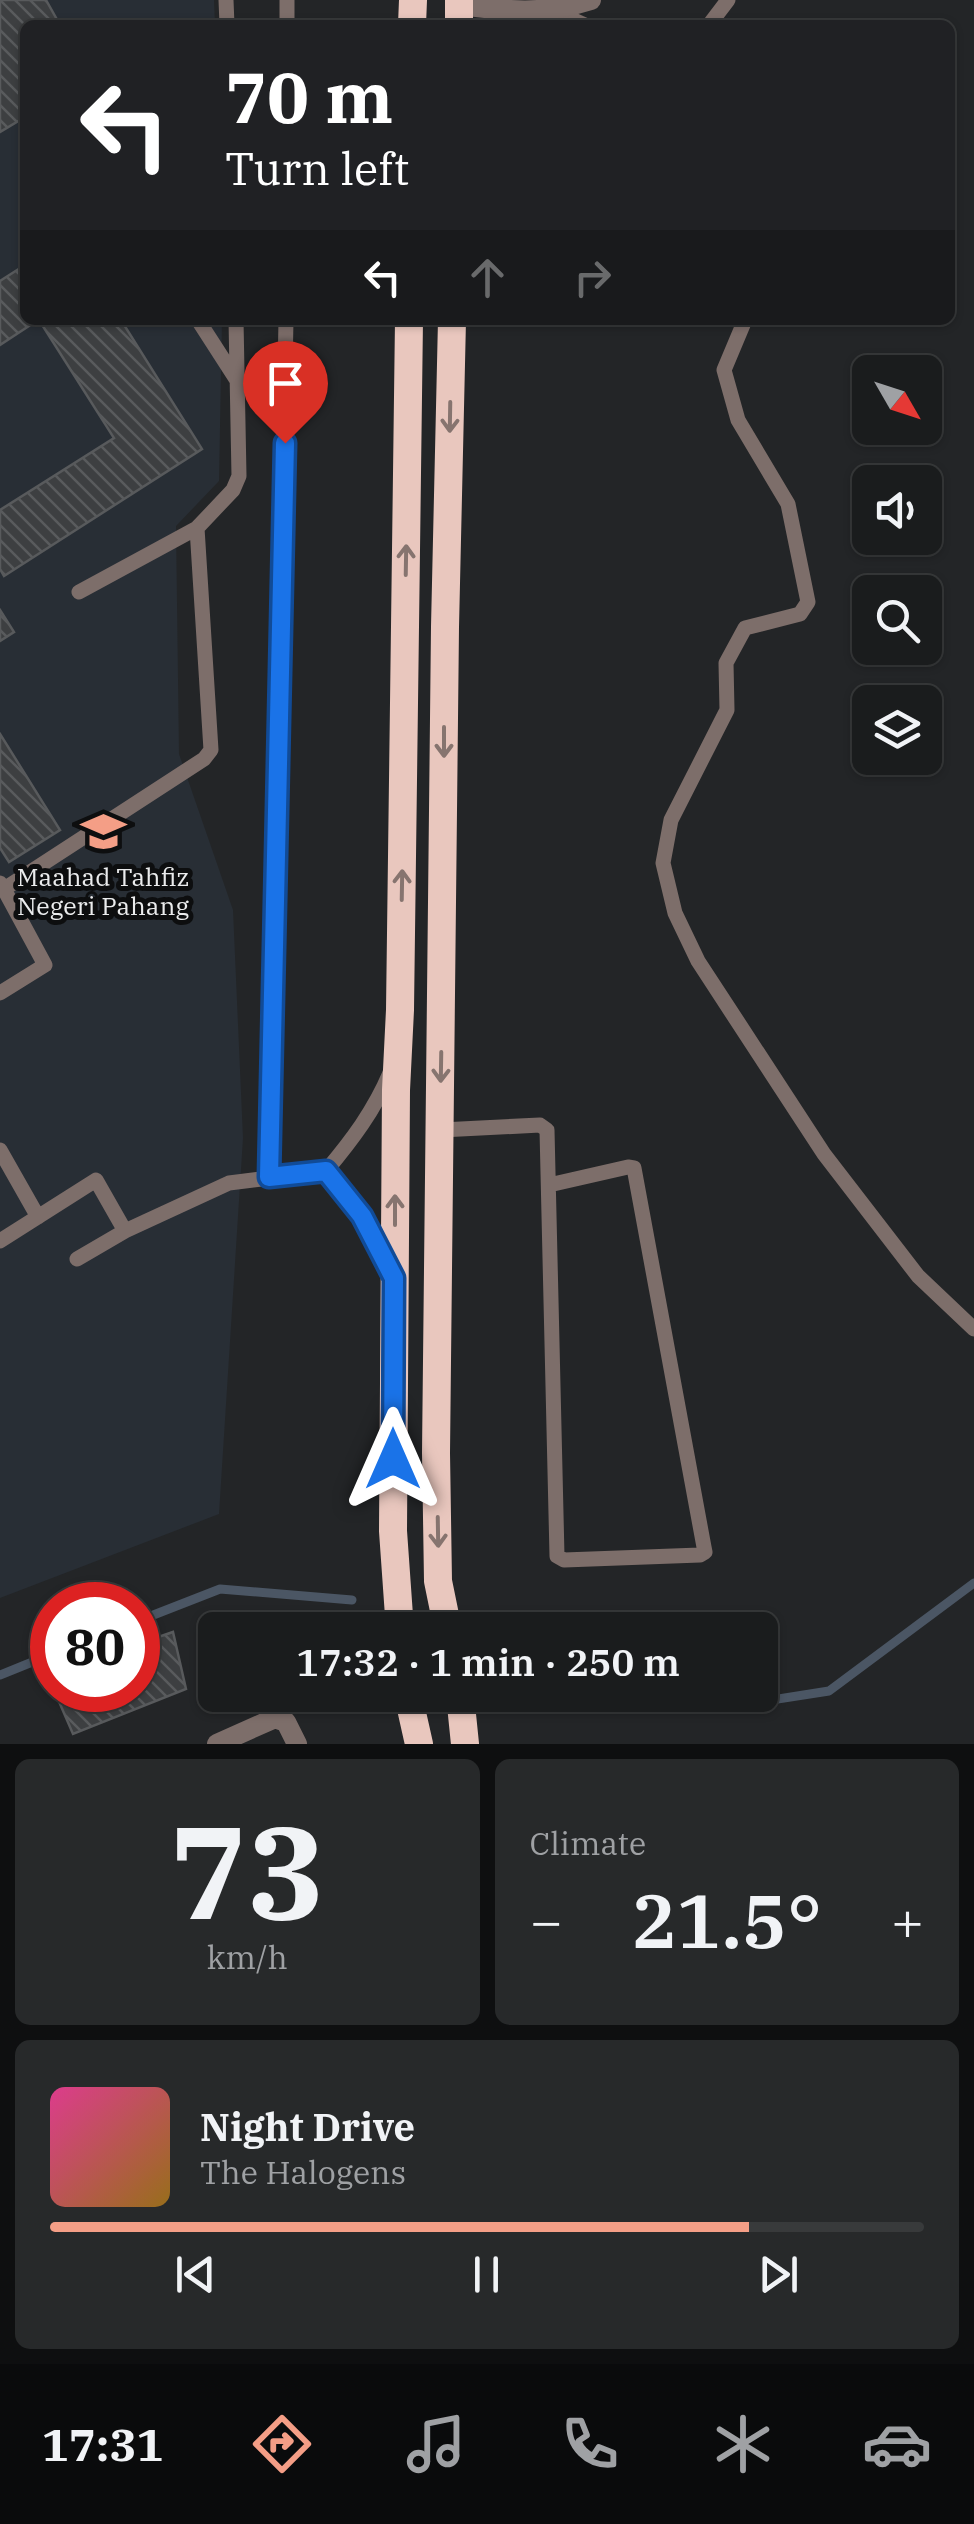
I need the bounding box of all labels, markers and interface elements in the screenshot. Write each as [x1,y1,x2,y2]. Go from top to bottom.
text: 70 m [225,51,393,142]
icon: left [60,60,190,190]
text: Turn left [225,139,409,197]
icon: left [355,250,410,305]
icon: ahead [460,250,515,305]
icon: right [565,250,620,305]
pin [243,341,328,444]
north arrow [852,355,942,445]
map controls [852,355,942,775]
icon: arrive [258,356,313,411]
one-way arrow [440,400,460,433]
button: sound [852,465,942,555]
one-way arrow [396,545,415,577]
button: search [852,575,942,665]
button: layers [852,685,942,775]
one-way arrow [434,726,454,758]
school or university icon: Maahad Tahfiz Negeri Pahang [79,808,127,856]
place label: Maahad Tahfiz Negeri Pahang [17,860,189,922]
one-way arrow [392,870,411,902]
one-way arrow [432,1051,451,1083]
one-way arrow [386,1195,404,1228]
position arrow [341,1407,445,1511]
one-way arrow [428,1516,447,1548]
speed limit sign: 80 [30,1582,160,1712]
text: 17:32 · 1 min · 250 m [296,1637,680,1686]
text: 73 [169,1786,325,1955]
text: Climate [530,1822,646,1864]
text: 21.5° [631,1871,822,1969]
text: − [530,1885,563,1956]
text: + [891,1885,924,1956]
text: km/h [207,1936,288,1978]
text: Night Drive [200,2102,415,2151]
text: The Halogens [200,2151,406,2193]
icon: previous [168,2247,223,2302]
icon: pause [459,2247,514,2302]
icon: next [751,2247,806,2302]
icon: directions [247,2409,317,2479]
icon: music [401,2409,471,2479]
icon: phone [555,2409,625,2479]
icon: climate [708,2409,778,2479]
icon: car [862,2409,932,2479]
text: 17:31 [42,2415,164,2473]

